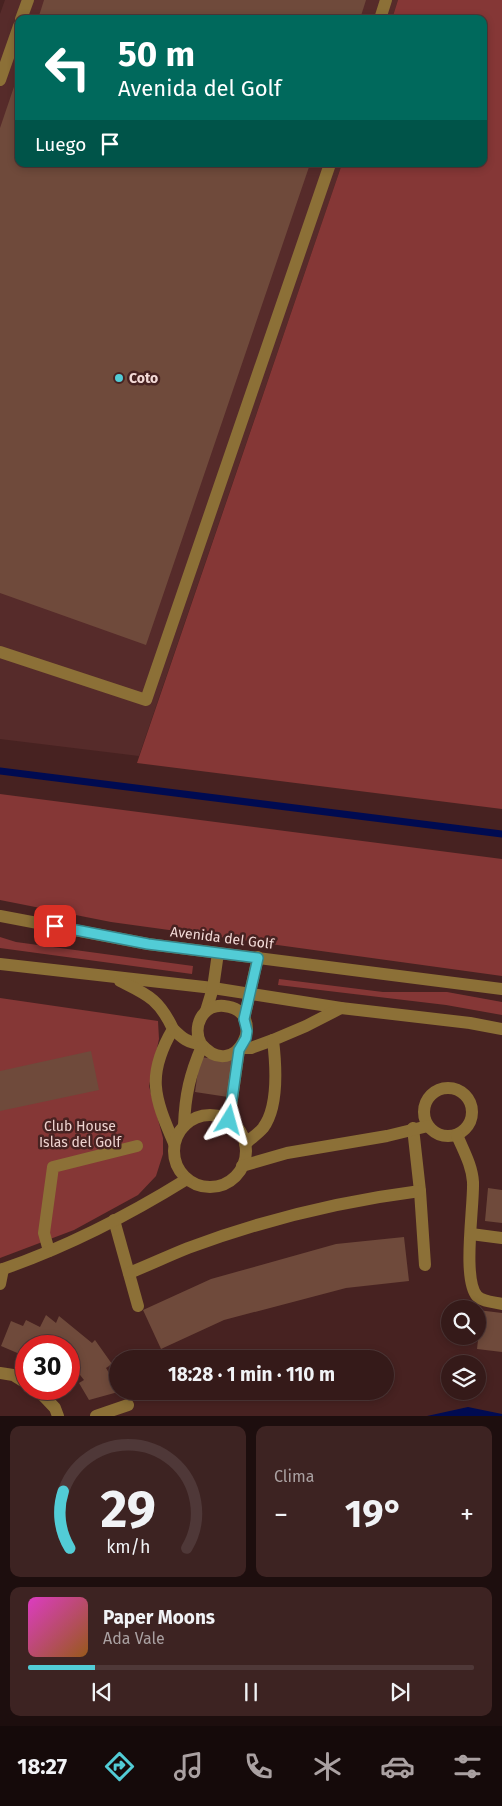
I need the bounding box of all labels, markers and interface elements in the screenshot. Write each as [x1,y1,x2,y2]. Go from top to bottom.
text: 50 m [118,33,195,75]
icon: left [35,35,100,100]
text: Avenida del Golf [118,75,281,102]
icon: arrive [96,130,124,158]
text: Luego [35,133,86,156]
place label: Coto [129,370,158,387]
marker: Coto [113,372,125,384]
pin [34,905,76,947]
icon: arrive [41,912,69,940]
street label: Avenida del Golf [169,923,276,953]
position arrow [202,1093,254,1145]
park label: Club House Islas del Golf [39,1118,122,1151]
map controls [441,1300,486,1400]
button: search [441,1300,486,1345]
speed limit sign: 30 [15,1335,80,1400]
button: layers [441,1355,486,1400]
text: 18:28 · 1 min · 110 m [168,1363,335,1386]
text: Clima [274,1467,314,1486]
text: 29 [100,1478,156,1541]
text: 19° [345,1491,403,1537]
text: − [274,1498,288,1531]
text: + [460,1498,474,1531]
text: km/h [106,1536,150,1558]
text: Paper Moons [103,1606,215,1629]
text: Ada Vale [103,1629,165,1648]
icon: previous [88,1678,116,1706]
icon: pause [237,1678,265,1706]
icon: next [386,1678,414,1706]
icon: directions [102,1749,137,1784]
icon: music [171,1749,206,1784]
icon: phone [241,1749,276,1784]
icon: climate [310,1749,345,1784]
icon: car [380,1749,415,1784]
icon: filters [450,1749,485,1784]
text: 18:27 [17,1753,67,1780]

